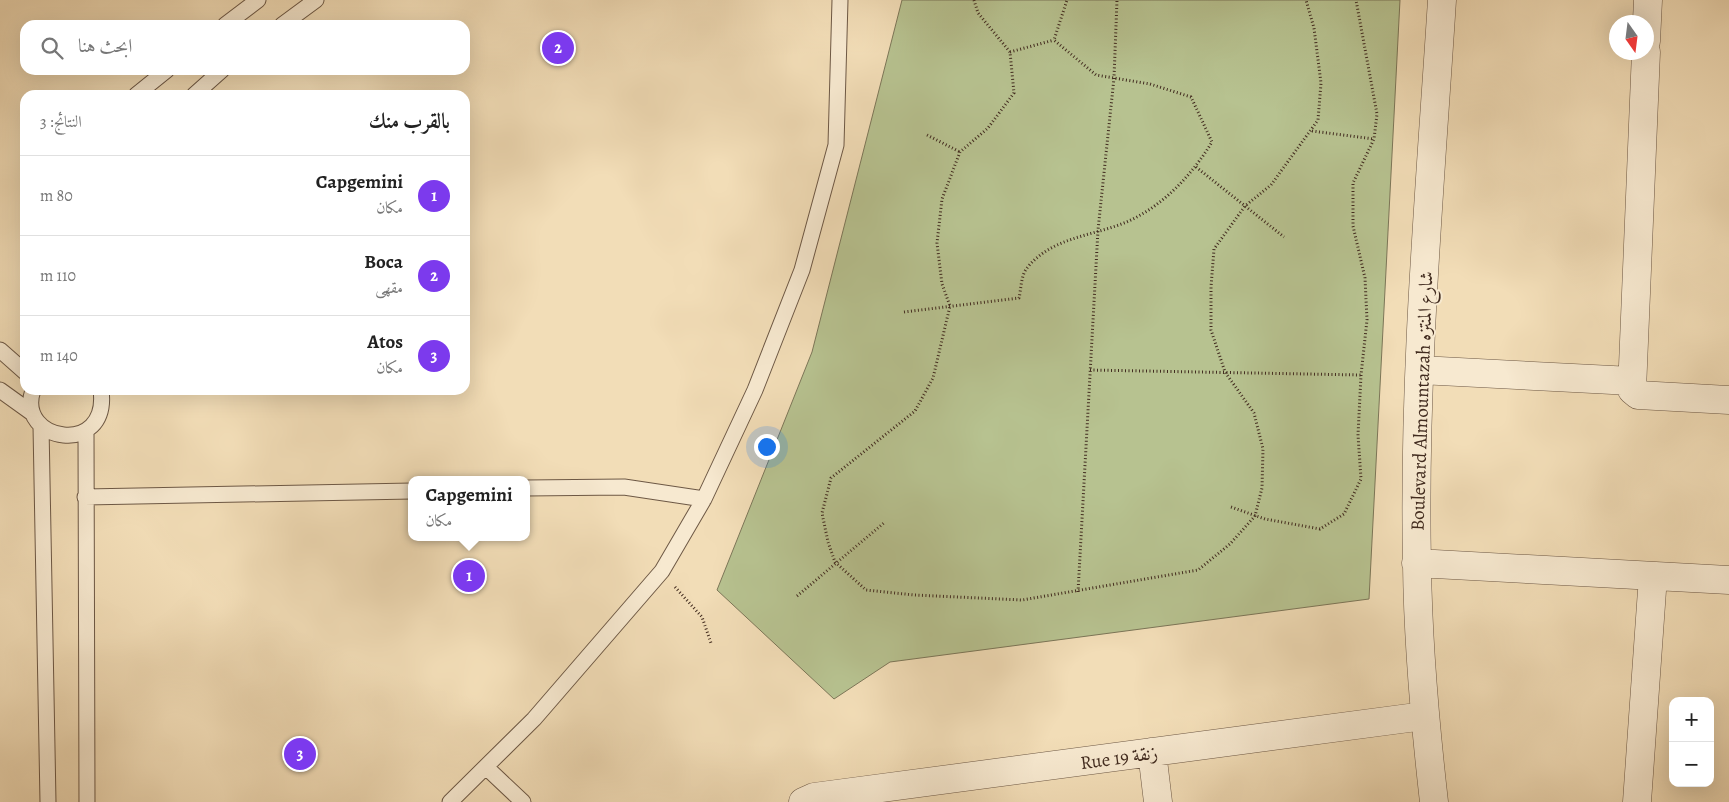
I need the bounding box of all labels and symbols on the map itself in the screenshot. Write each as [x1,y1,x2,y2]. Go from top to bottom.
north arrow [1609,15,1654,60]
pin: 2 [542,29,574,67]
street label: Boulevard Almountazah شارع المنتزه [1404,271,1442,531]
your location [754,434,780,460]
pin: 1 [453,557,485,595]
pin: 3 [284,735,316,773]
street label: Rue 19 زنقة [1079,740,1160,776]

